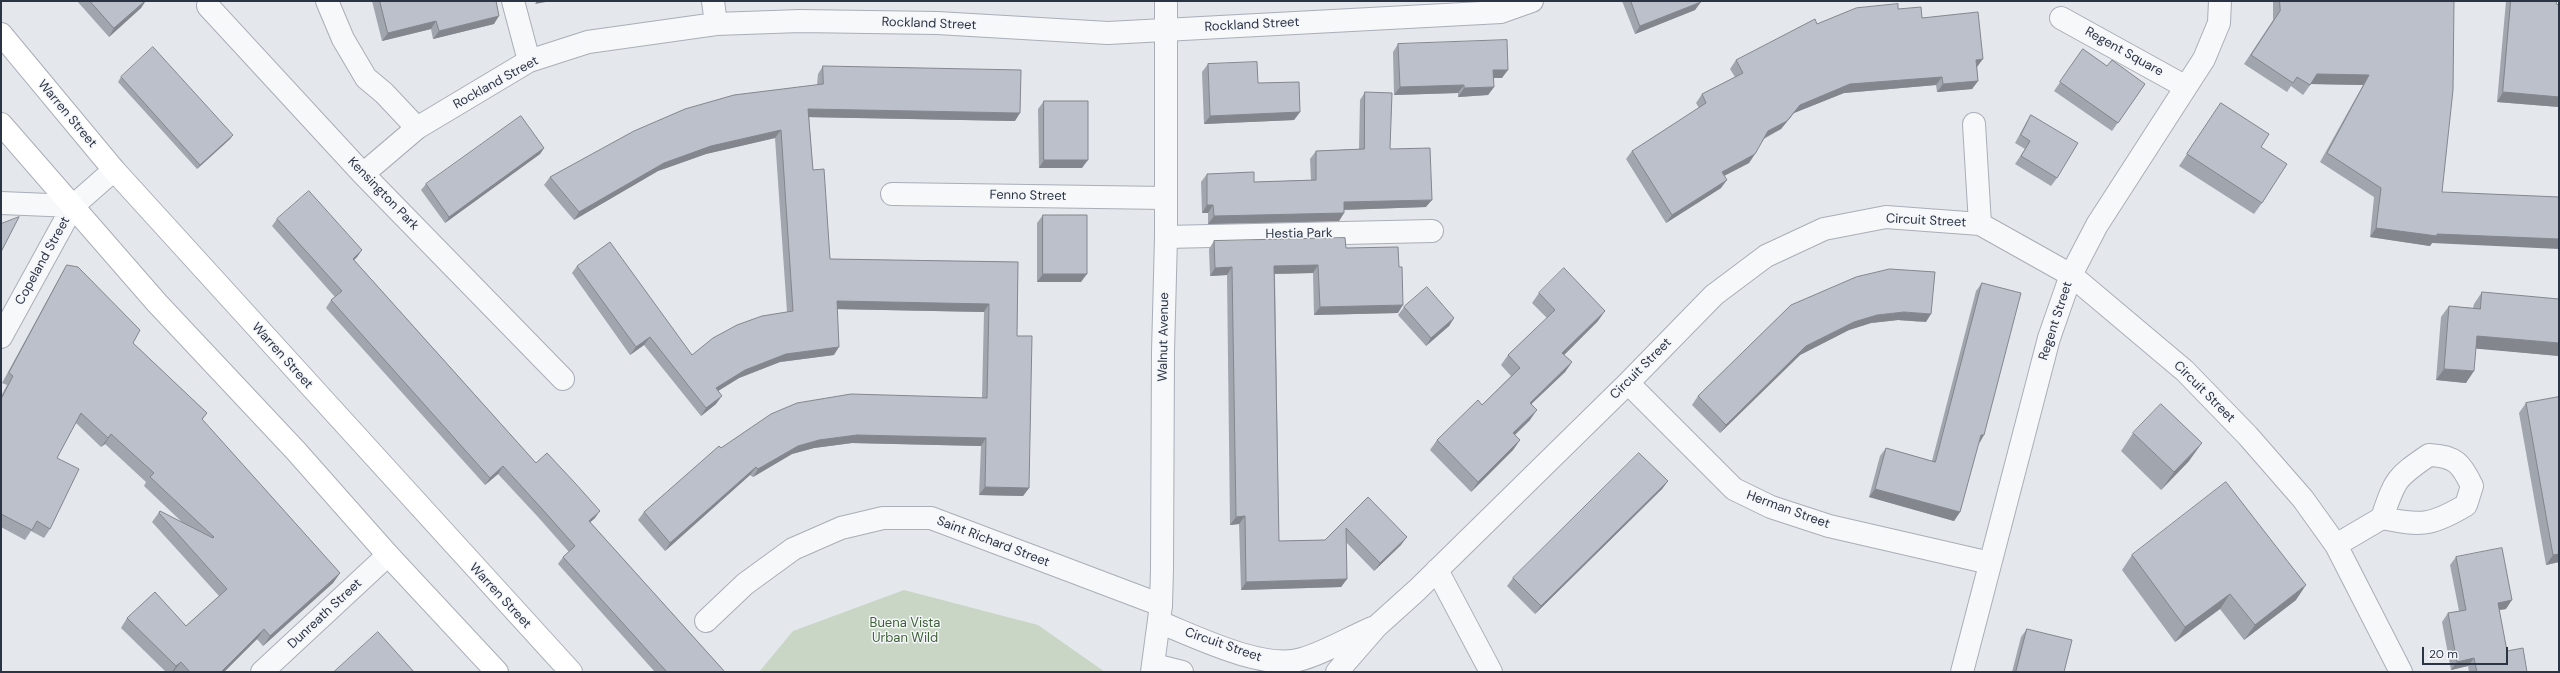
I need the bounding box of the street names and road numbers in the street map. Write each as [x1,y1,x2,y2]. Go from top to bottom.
street label: Rockland Street [881,15,977,33]
street label: Rockland Street [1204,15,1300,35]
street label: Regent Square [2082,24,2166,80]
street label: Rockland Street [451,53,541,113]
street label: Warren Street [34,77,100,151]
street label: Kensington Park [344,154,422,234]
street label: Fenno Street [989,188,1067,204]
street label: Circuit Street [1885,211,1967,231]
street label: Copeland Street [12,214,74,308]
street label: Hestia Park [1265,226,1333,242]
street label: Regent Street [2036,280,2076,362]
street label: Walnut Avenue [1155,292,1173,382]
street label: Warren Street [248,320,316,392]
street label: Circuit Street [1607,335,1675,403]
street label: Circuit Street [2170,358,2238,426]
street label: Herman Street [1744,488,1832,532]
street label: Saint Richard Street [934,513,1052,571]
street label: Warren Street [466,560,534,632]
street label: Dunreath Street [285,576,365,652]
street label: Circuit Street [1182,625,1264,665]

